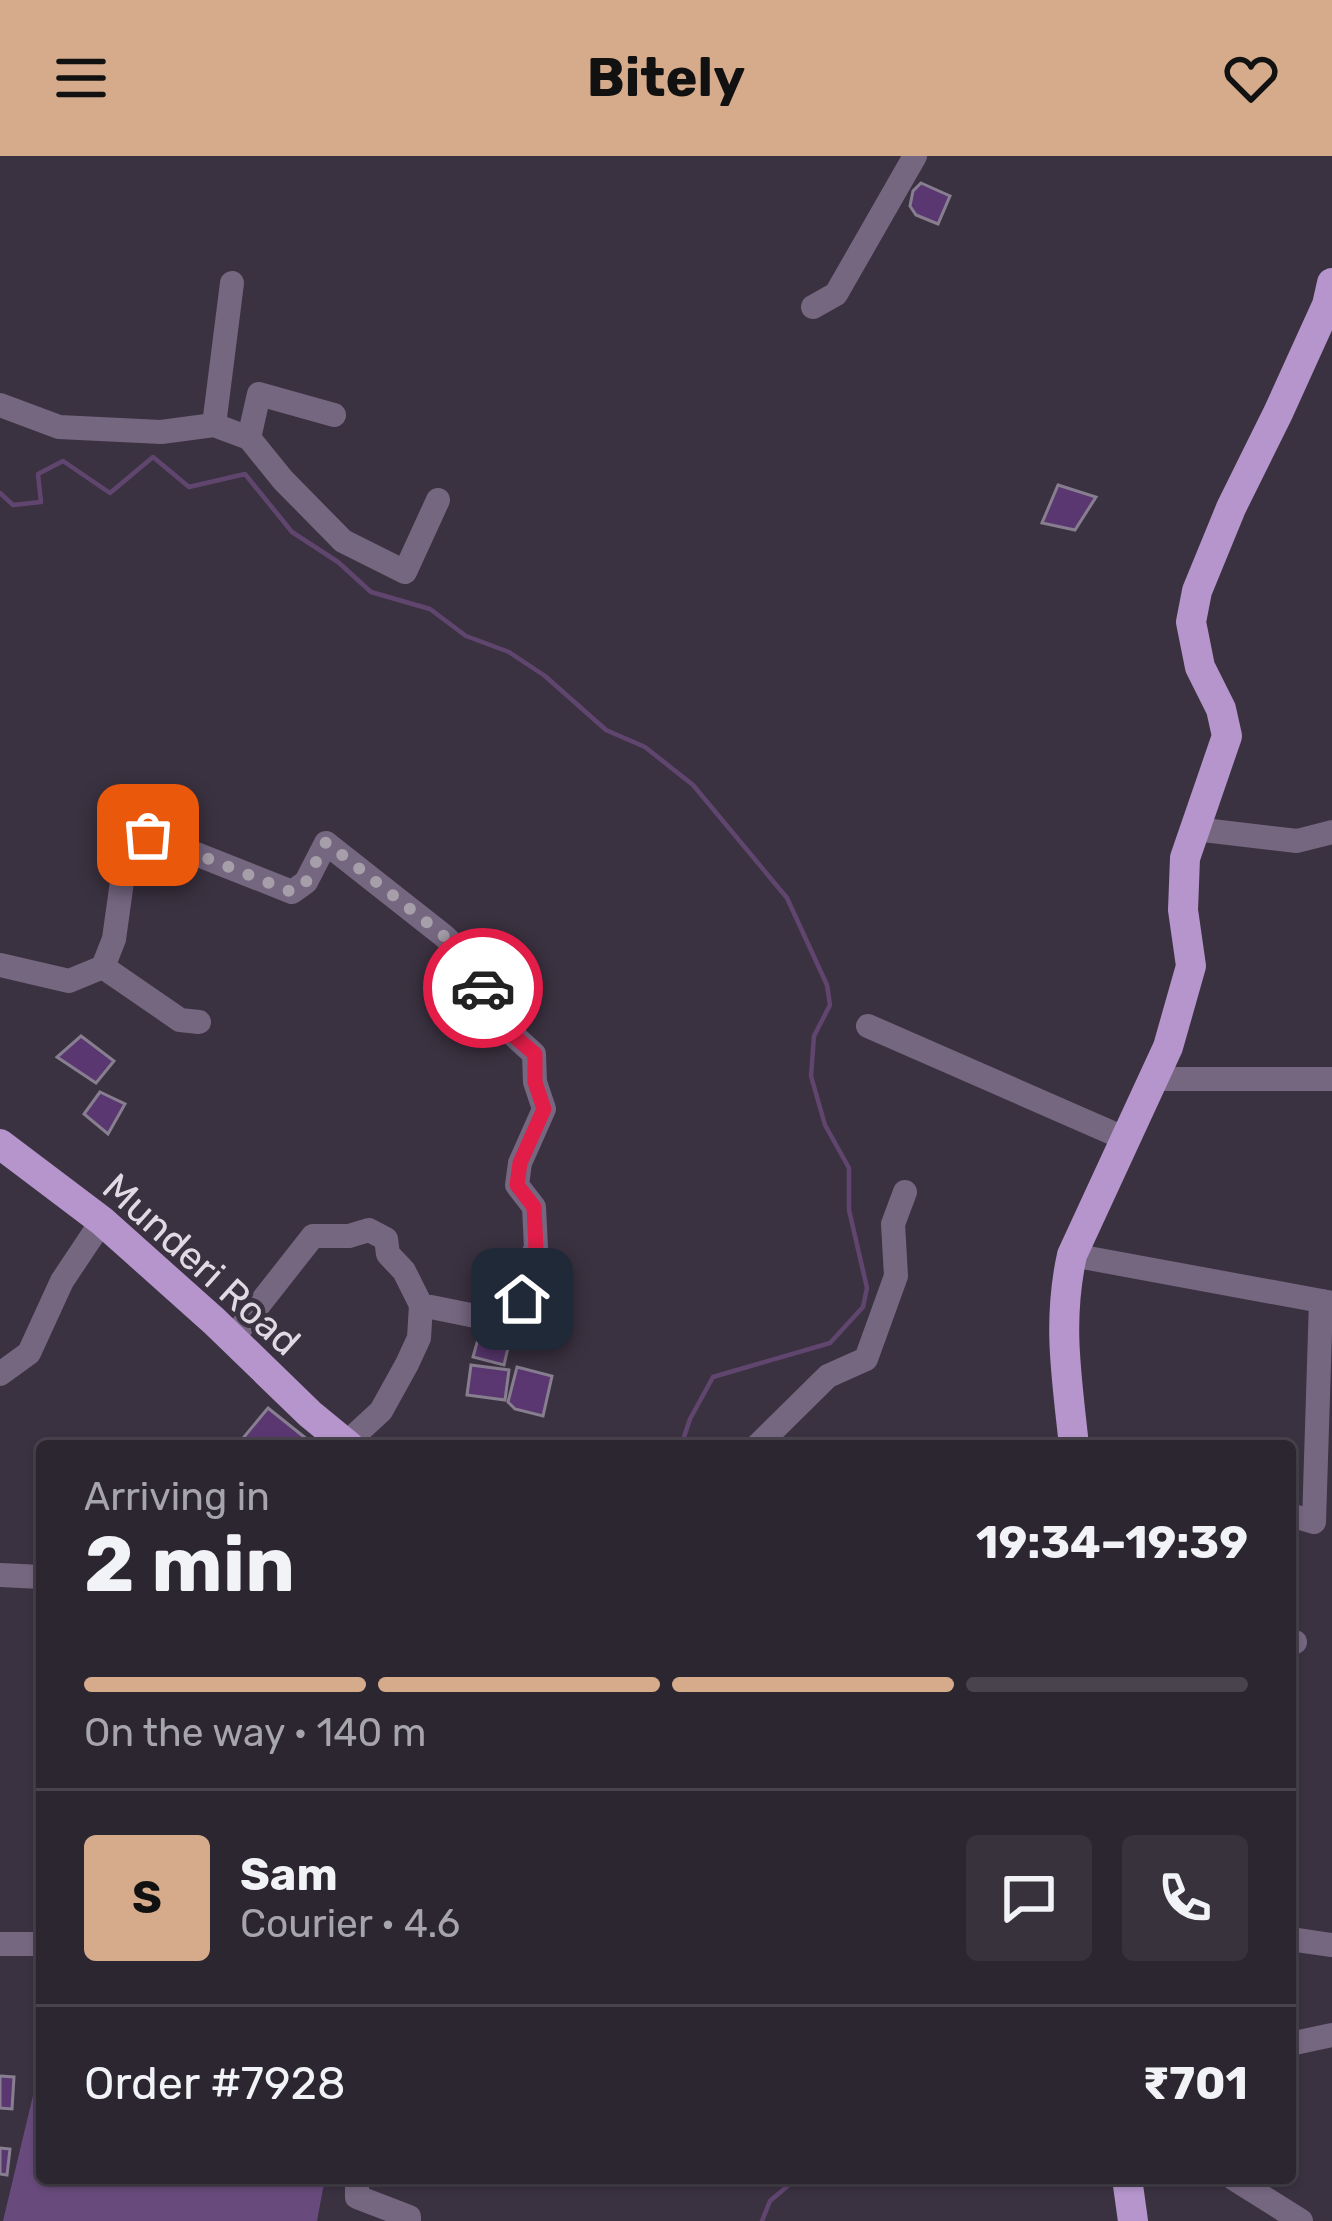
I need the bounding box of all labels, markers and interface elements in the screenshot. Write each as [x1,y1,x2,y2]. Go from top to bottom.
icon: menu [48,45,114,111]
icon: heart [1218,45,1284,111]
text: Bitely [587,46,745,110]
pin [97,784,199,886]
icon: bag [115,802,181,868]
courier [423,928,543,1048]
icon: car [450,955,516,1021]
street label: Munderi Road [93,1164,309,1365]
pin [471,1248,573,1350]
icon: home [489,1266,555,1332]
text: Arriving in [84,1474,270,1520]
text: 19:34–19:39 [976,1516,1248,1569]
text: 2 min [84,1518,295,1611]
text: On the way · 140 m [84,1710,426,1756]
button: chat [966,1835,1092,1961]
button: phone [1122,1835,1248,1961]
text: Sam [240,1848,338,1901]
text: S [132,1871,162,1924]
text: Courier · 4.6 [240,1901,460,1947]
text: Order #7928 [84,2057,346,2110]
text: ₹701 [1142,2057,1248,2110]

